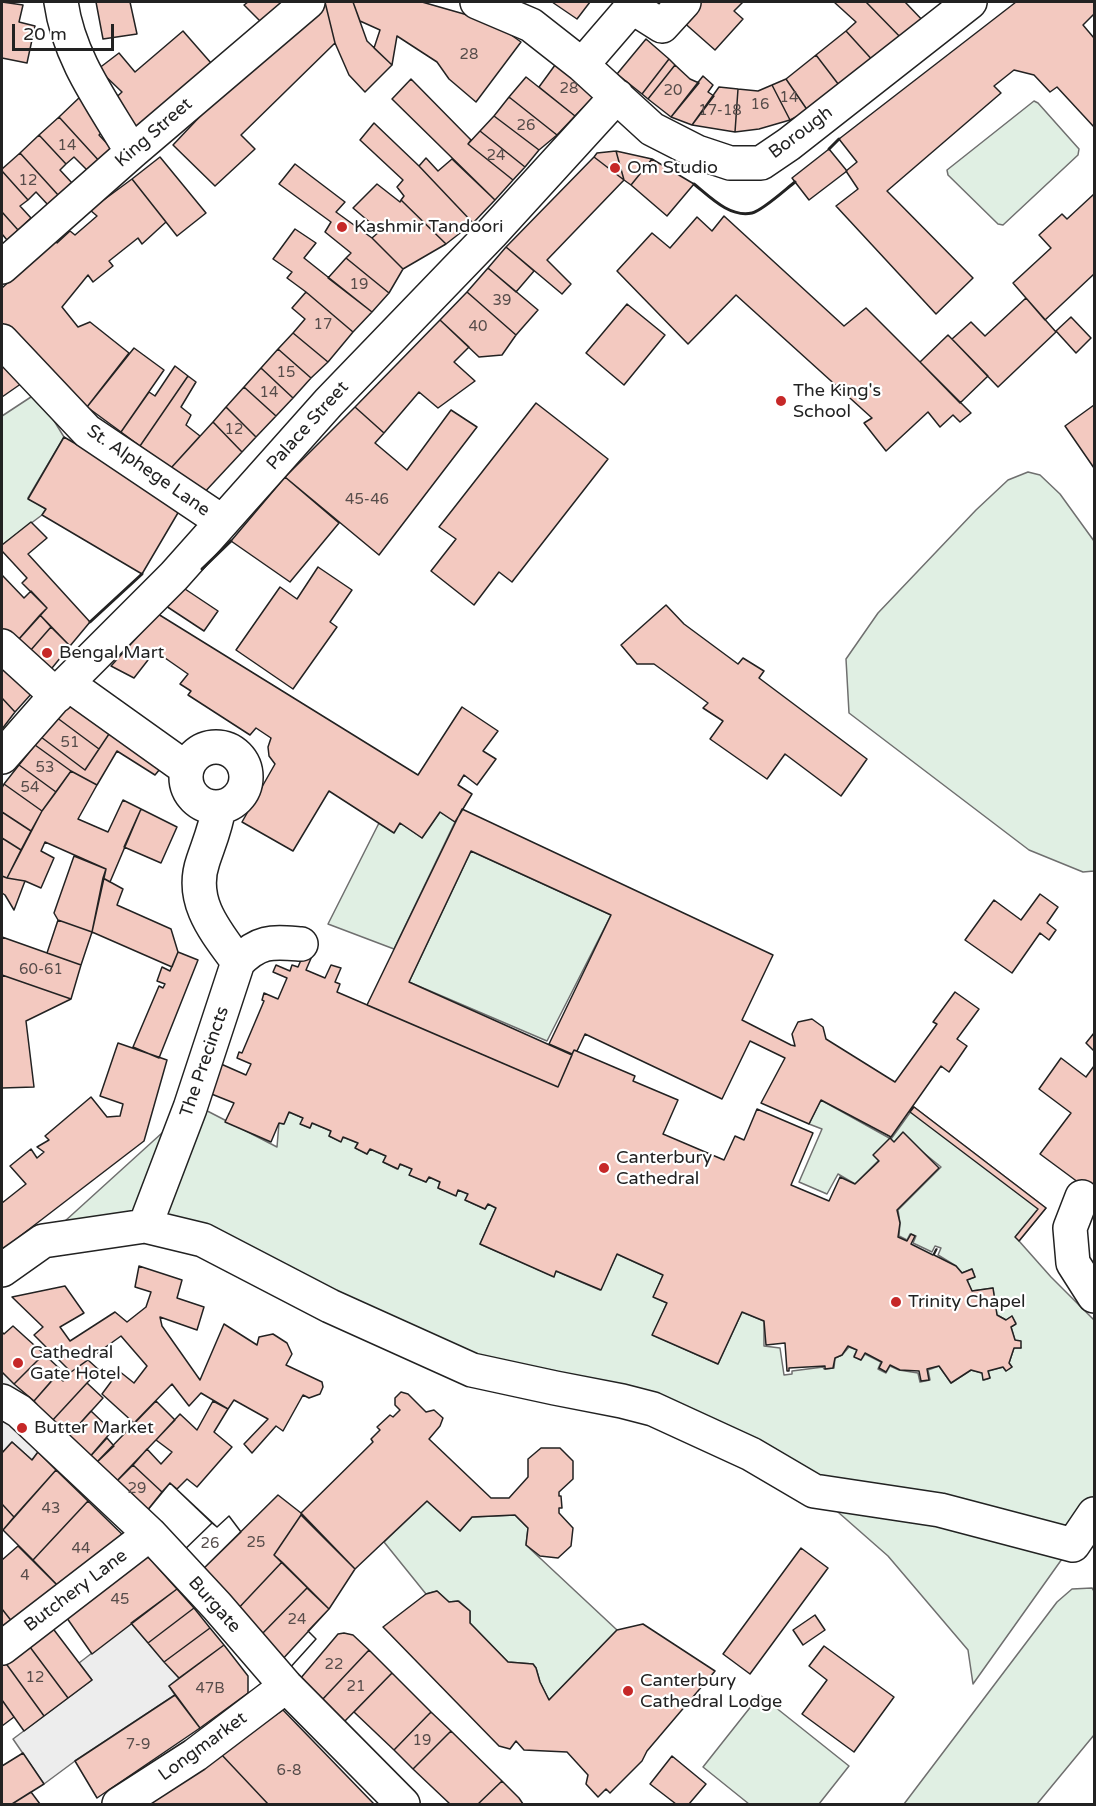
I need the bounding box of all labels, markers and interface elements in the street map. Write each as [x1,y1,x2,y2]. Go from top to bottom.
scale bar [15,12,117,50]
text: 20 m [23,23,67,45]
house number: 28 [460,46,478,64]
house number: 28 [560,80,578,98]
house number: 20 [664,82,682,100]
house number: 14 [780,89,798,107]
street label: King Street [111,94,197,172]
house number: 16 [751,96,769,114]
house number: 17-18 [698,102,742,120]
street label: Borough [765,102,837,164]
house number: 26 [517,117,535,135]
house number: 14 [58,137,76,155]
house number: 24 [487,147,505,165]
place label: Om Studio [627,157,718,179]
marker: Om Studio [608,161,622,175]
house number: 12 [19,172,37,190]
place label: Kashmir Tandoori [354,216,504,238]
marker: Kashmir Tandoori [335,220,349,234]
house number: 19 [350,276,368,294]
house number: 39 [493,292,511,310]
house number: 17 [314,316,332,334]
house number: 40 [469,318,487,336]
house number: 15 [277,364,295,382]
street label: Palace Street [262,377,354,475]
place label: The King's School [793,380,881,422]
house number: 14 [260,384,278,402]
marker: The King's School [774,394,788,408]
street label: St. Alphege Lane [82,421,214,521]
house number: 12 [225,421,243,439]
house number: 45-46 [345,491,389,509]
place label: Bengal Mart [59,642,164,664]
marker: Bengal Mart [40,646,54,660]
house number: 51 [61,734,79,752]
house number: 53 [36,759,54,777]
house number: 54 [21,779,39,797]
house number: 60-61 [19,961,63,979]
street label: The Precincts [176,1004,234,1120]
place label: Canterbury Cathedral [616,1147,712,1190]
marker: Canterbury Cathedral [597,1161,611,1175]
place label: Trinity Chapel [908,1291,1025,1313]
marker: Trinity Chapel [889,1295,903,1309]
place label: Cathedral Gate Hotel [30,1342,121,1384]
marker: Cathedral Gate Hotel [11,1356,25,1370]
place label: Butter Market [34,1417,154,1439]
marker: Butter Market [15,1421,29,1435]
house number: 29 [128,1480,146,1498]
house number: 43 [42,1500,60,1518]
house number: 25 [247,1534,265,1552]
house number: 26 [201,1535,219,1553]
house number: 44 [72,1540,90,1558]
street label: Butchery Lane [20,1545,132,1637]
house number: 4 [20,1567,30,1585]
street label: Burgate [183,1572,245,1638]
house number: 45 [111,1591,129,1609]
house number: 24 [288,1611,306,1629]
house number: 22 [325,1656,343,1674]
house number: 12 [26,1669,44,1687]
place label: Canterbury Cathedral Lodge [640,1670,782,1712]
house number: 21 [347,1678,365,1696]
house number: 47B [195,1680,225,1698]
marker: Canterbury Cathedral Lodge [621,1684,635,1698]
street label: Longmarket [155,1708,251,1786]
house number: 19 [413,1732,431,1750]
house number: 7-9 [126,1736,150,1754]
house number: 6-8 [277,1762,301,1780]

